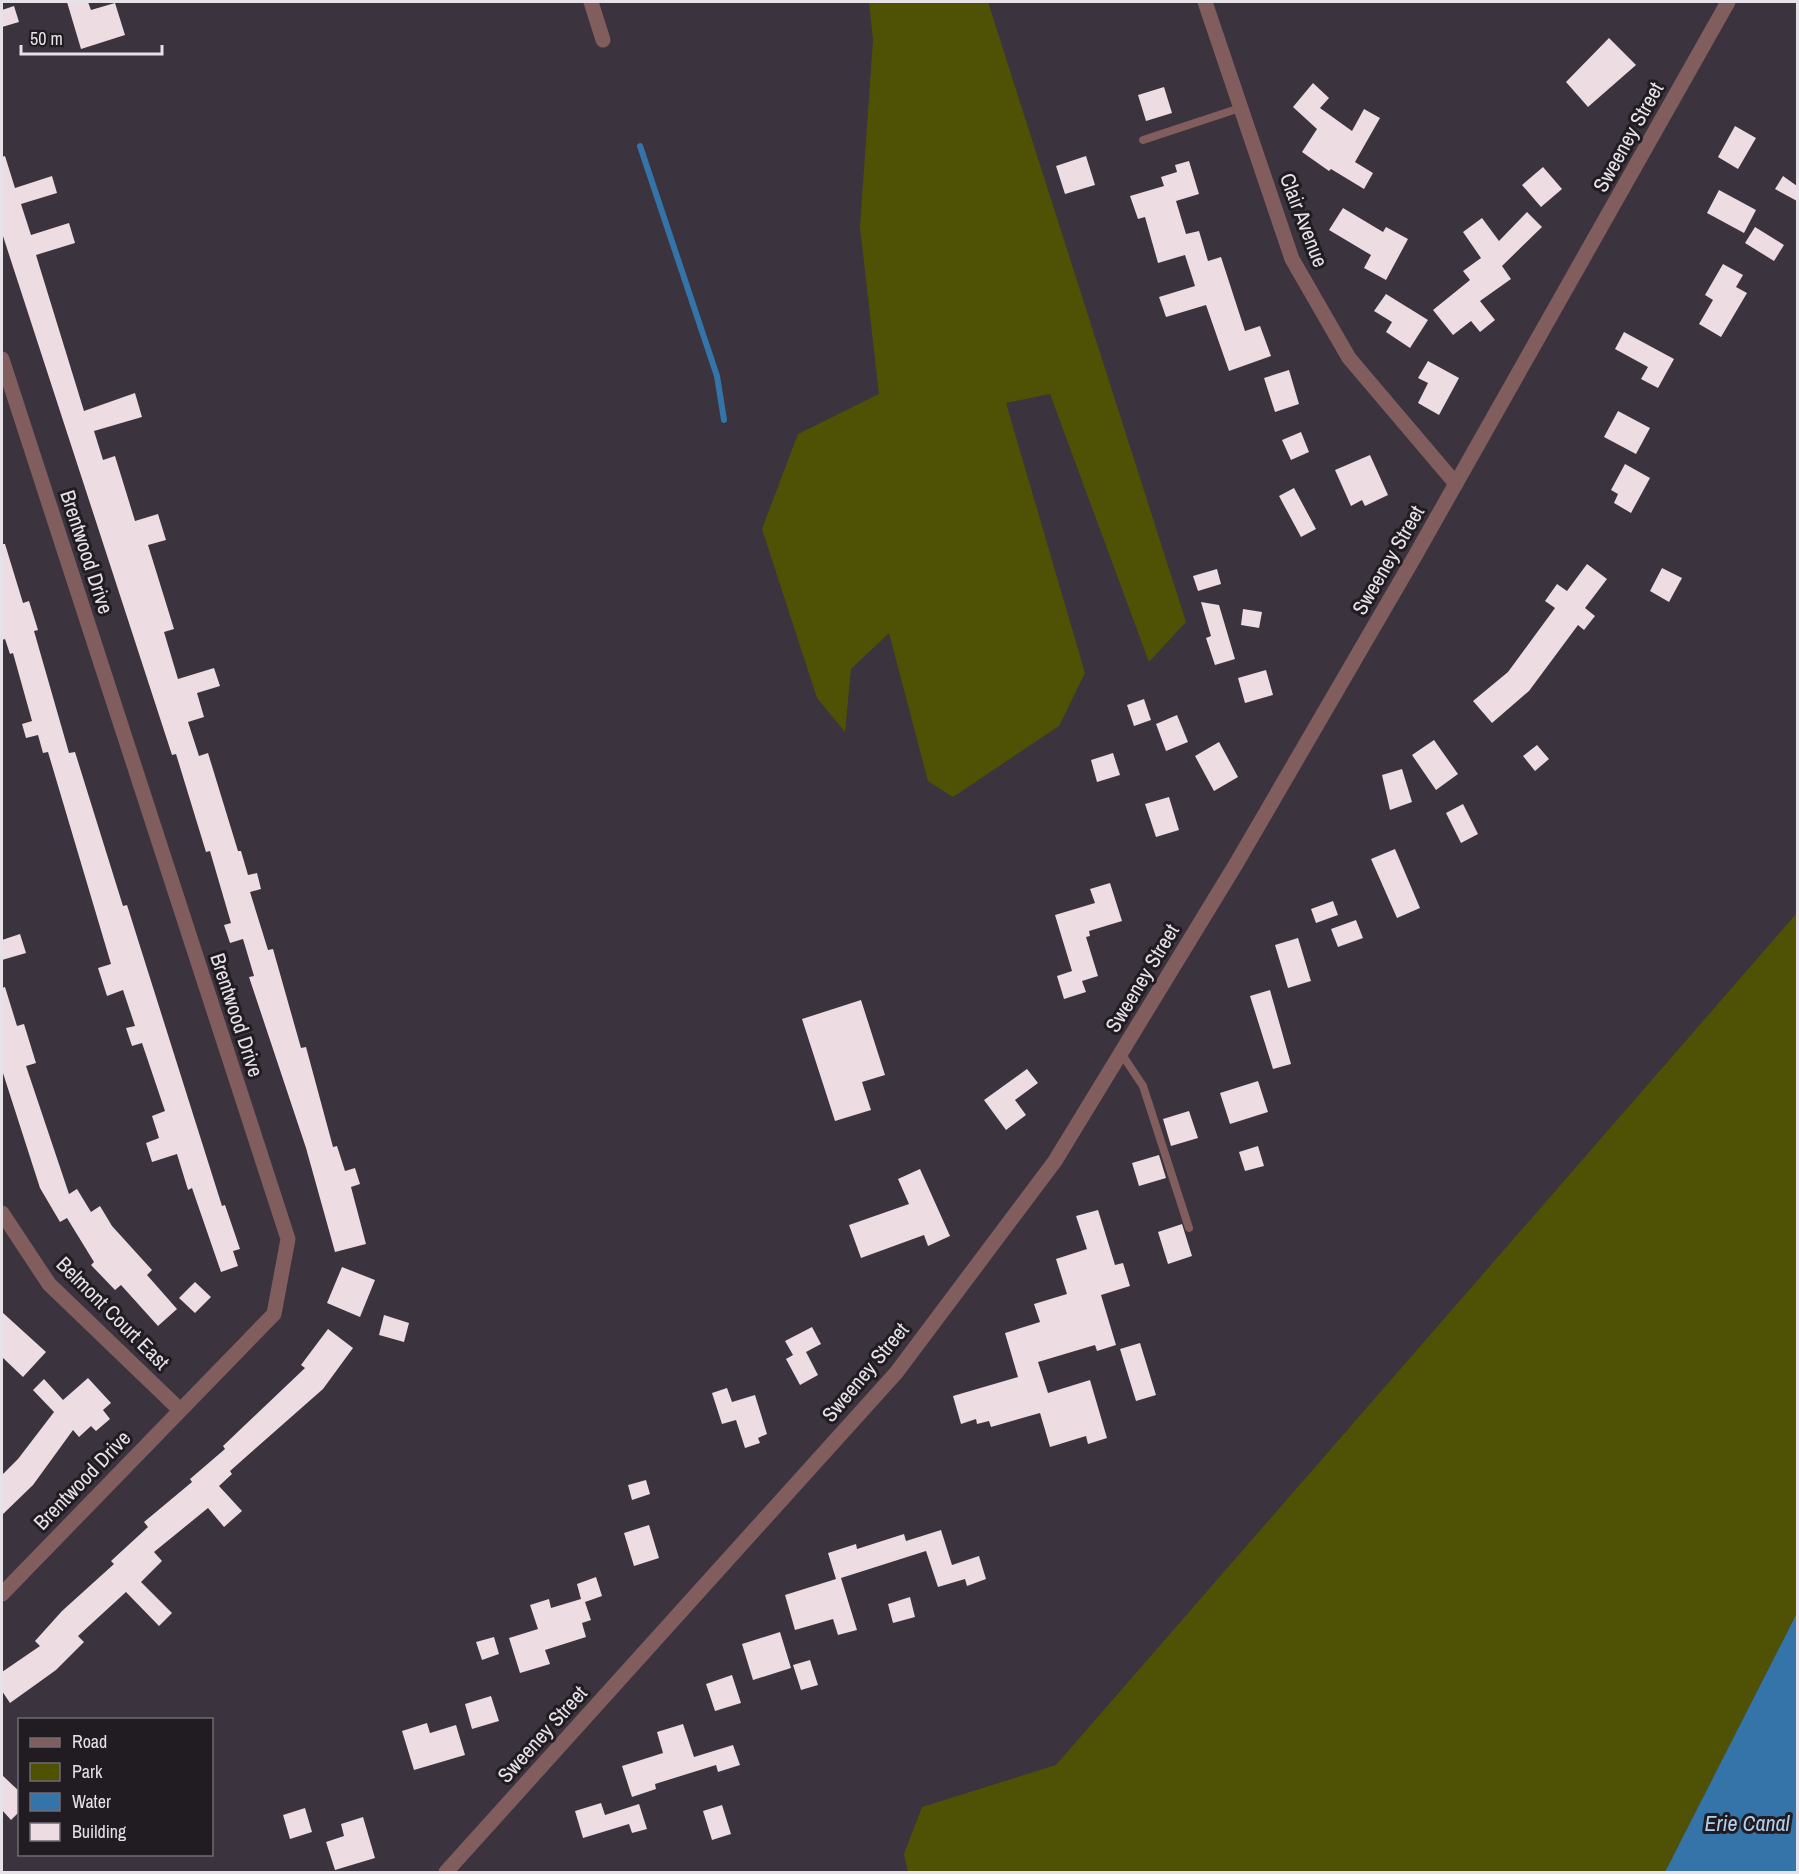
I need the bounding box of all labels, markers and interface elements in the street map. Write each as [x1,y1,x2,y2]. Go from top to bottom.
scale bar [21,18,162,56]
text: 50 m [30,26,63,51]
street label: Sweeney Street [1586,77,1670,197]
street label: Clair Avenue [1273,169,1335,271]
street label: Brentwood Drive [53,487,121,617]
street label: Sweeney Street [1345,500,1431,620]
street label: Sweeney Street [1098,918,1186,1038]
street label: Brentwood Drive [203,950,271,1080]
street label: Belmont Court East [50,1250,176,1376]
street label: Sweeney Street [815,1316,915,1428]
street label: Brentwood Drive [27,1424,137,1536]
street label: Sweeney Street [491,1679,594,1789]
legend [18,1718,213,1856]
text: Road [72,1729,107,1754]
text: Park [72,1759,103,1784]
text: Water [72,1789,111,1814]
water label: Erie Canal [1704,1808,1791,1838]
text: Building [72,1819,127,1844]

